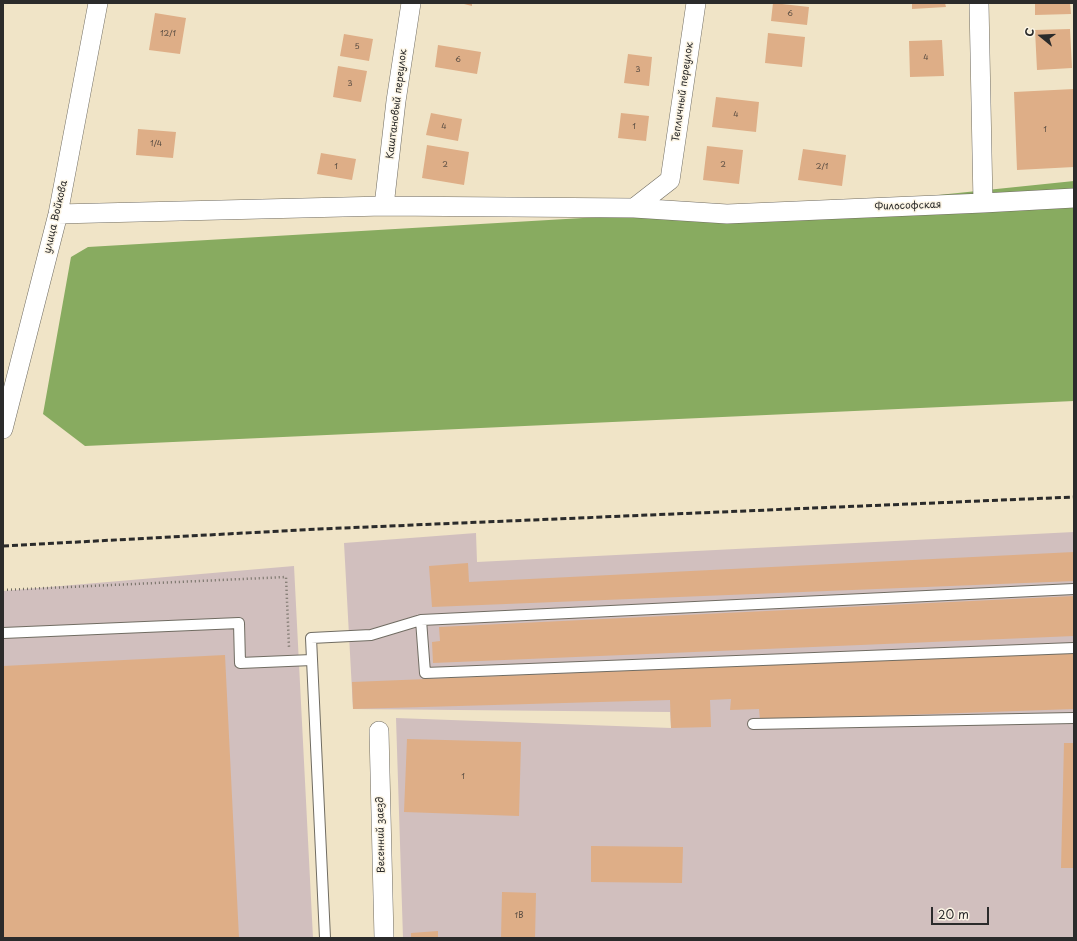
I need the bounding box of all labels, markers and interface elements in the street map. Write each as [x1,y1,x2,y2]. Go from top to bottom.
house number: 6 [787,9,793,19]
north arrow [1021,16,1061,56]
text: С [1020,26,1038,39]
house number: 12/1 [160,29,176,39]
street label: Тепличный переулок [670,41,696,143]
house number: 5 [354,42,360,52]
street label: Каштановый переулок [384,48,410,160]
house number: 4 [923,53,929,63]
house number: 6 [455,55,461,65]
house number: 3 [635,65,641,75]
house number: 3 [347,79,353,89]
house number: 4 [733,110,739,120]
house number: 4 [441,122,447,132]
house number: 1 [632,122,636,132]
house number: 1 [1043,125,1047,135]
house number: 1/4 [150,139,162,149]
house number: 2 [442,160,448,170]
house number: 2 [720,160,726,170]
house number: 1 [334,162,338,172]
house number: 2/1 [816,162,828,172]
street label: улица Войкова [42,179,70,255]
street label: Философская [875,199,941,213]
house number: 1 [461,772,465,782]
street label: Весенний заезд [374,797,388,873]
scale bar [933,899,991,925]
text: 20 m [938,905,969,923]
house number: 1В [515,911,523,921]

